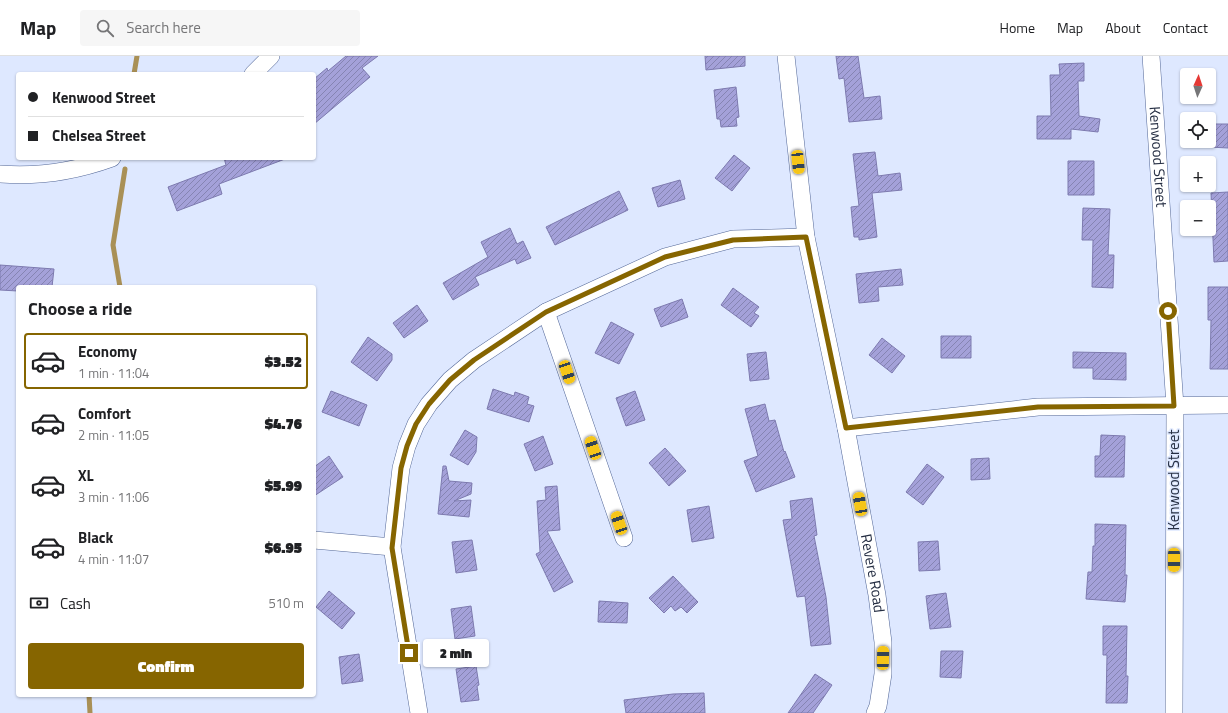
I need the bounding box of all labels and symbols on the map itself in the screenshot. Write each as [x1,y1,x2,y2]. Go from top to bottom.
north arrow [1180,68,1216,104]
street label: Kenwood Street [1143,106,1173,209]
car [791,149,805,175]
route start [1159,302,1177,320]
car [557,359,577,385]
street label: Kenwood Street [1162,429,1185,530]
car [583,435,603,461]
car [852,491,868,517]
car [609,510,629,536]
street label: Revere Road [855,532,891,614]
car [1168,548,1180,572]
callout: 2 min [423,639,489,667]
route end [400,644,418,662]
car [877,646,889,670]

